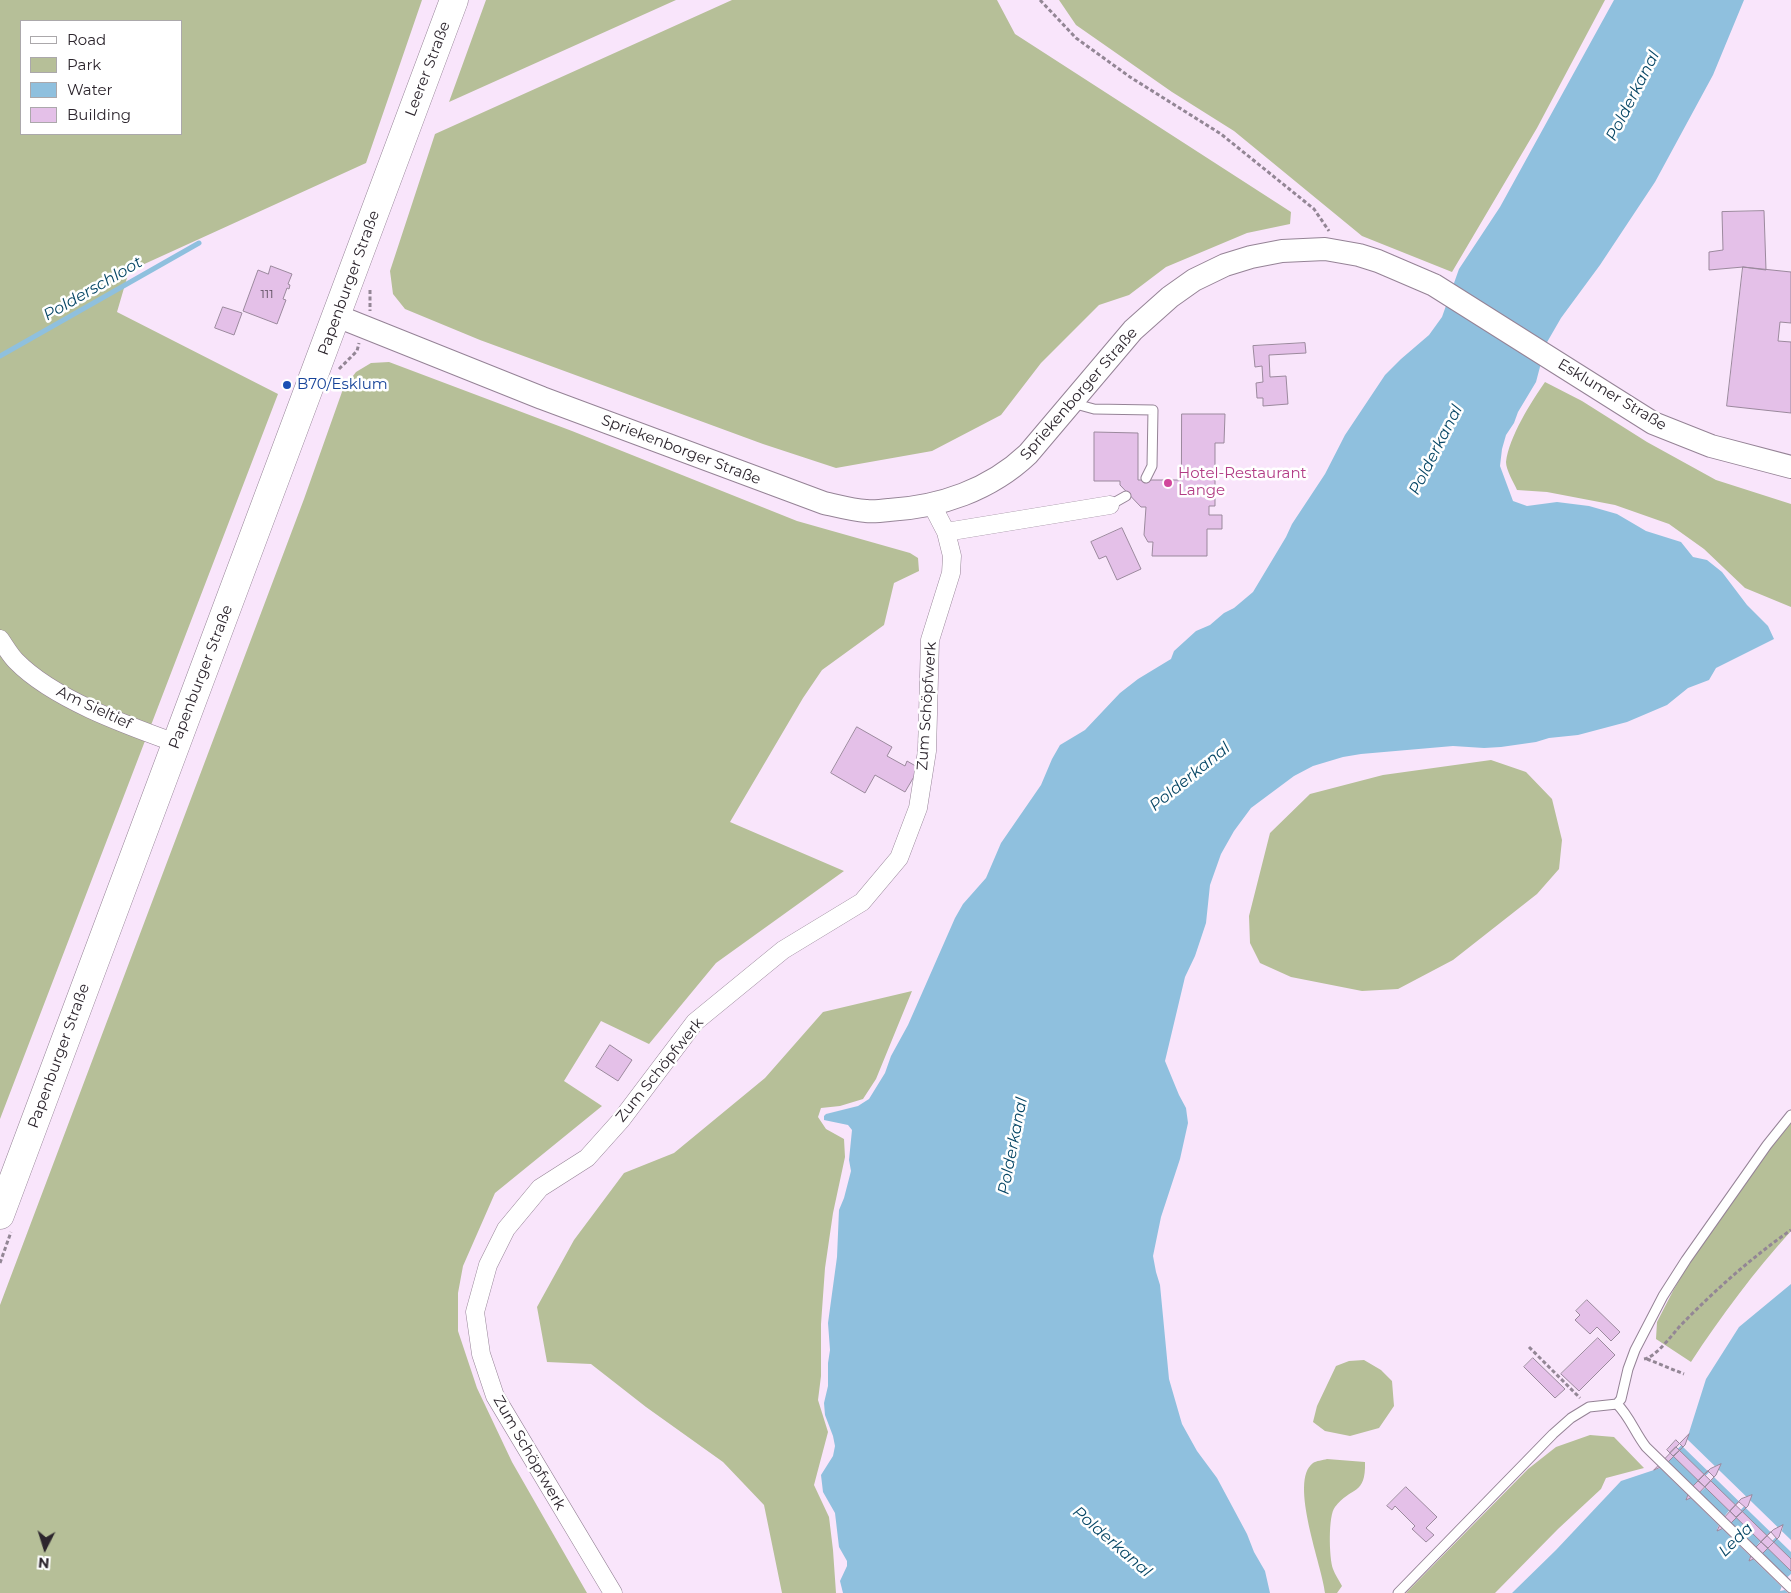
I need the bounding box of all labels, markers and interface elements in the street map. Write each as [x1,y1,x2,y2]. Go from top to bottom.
street label: Leerer Straße [402,19,454,119]
legend [20,20,182,135]
text: Road [67,30,106,49]
water label: Polderkanal [1602,48,1664,144]
text: Park [67,55,101,74]
text: Water [67,80,113,99]
text: Building [67,105,131,124]
street label: Papenburger Straße [314,208,384,358]
water label: Polderschloot [40,253,146,325]
house number: 111 [261,287,273,301]
street label: Spriekenborger Straße [1017,324,1141,464]
street label: Esklumer Straße [1554,355,1670,435]
place label: B70/Esklum [297,376,388,394]
marker: B70/Esklum [281,379,293,391]
water label: Polderkanal [1405,402,1467,498]
street label: Spriekenborger Straße [599,411,763,489]
place label: Hotel-Restaurant Lange [1178,465,1307,500]
marker: Hotel-Restaurant Lange [1162,477,1174,489]
street label: Papenburger Straße [165,602,237,752]
street label: Zum Schöpfwerk [914,641,940,771]
street label: Am Sieltief [53,683,135,733]
water label: Polderkanal [1146,739,1234,815]
street label: Papenburger Straße [24,981,94,1131]
street label: Zum Schöpfwerk [612,1014,708,1126]
water label: Polderkanal [994,1096,1032,1196]
street label: Zum Schöpfwerk [489,1393,569,1513]
water label: Polderkanal [1069,1502,1155,1582]
water label: Leda [1715,1519,1757,1561]
north arrow [20,1523,70,1573]
text: N [37,1553,50,1572]

